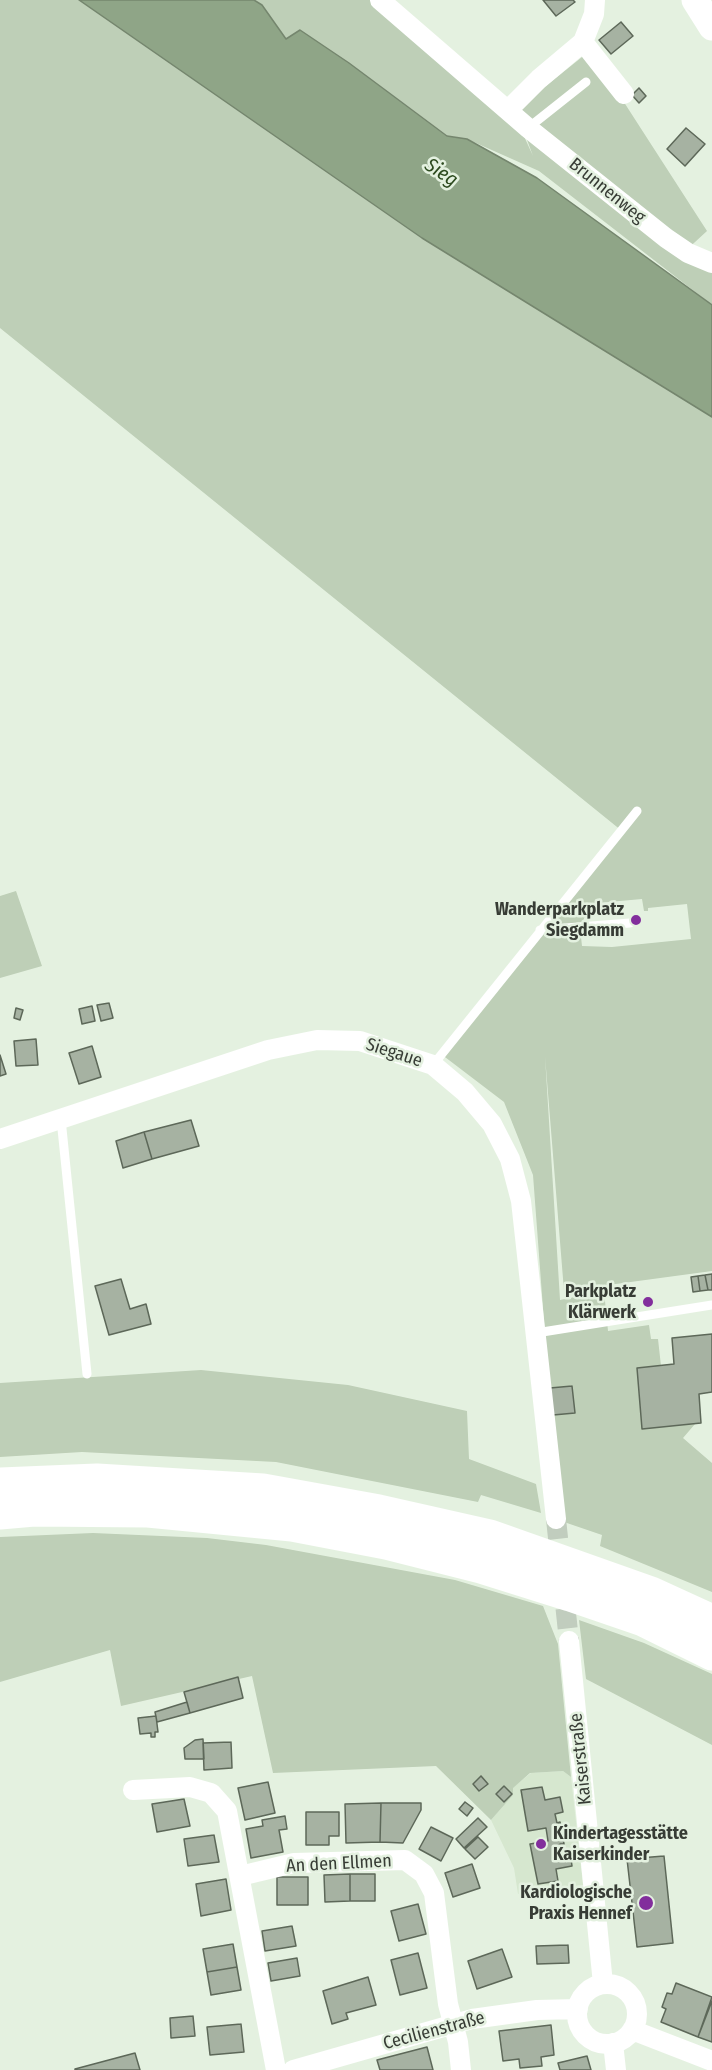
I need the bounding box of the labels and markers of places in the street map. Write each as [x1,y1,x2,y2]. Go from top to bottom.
place label: Wanderparkplatz Siegdamm [495,899,624,942]
marker: Wanderparkplatz Siegdamm [629,913,643,927]
place label: Parkplatz Klärwerk [565,1281,636,1324]
marker: Parkplatz Klärwerk [641,1295,655,1309]
place label: Kindertagesstätte Kaiserkinder [553,1823,688,1866]
marker: Kindertagesstätte Kaiserkinder [534,1837,548,1851]
place label: Kardiologische Praxis Hennef [520,1882,632,1924]
marker: Kardiologische Praxis Hennef [637,1894,655,1912]

